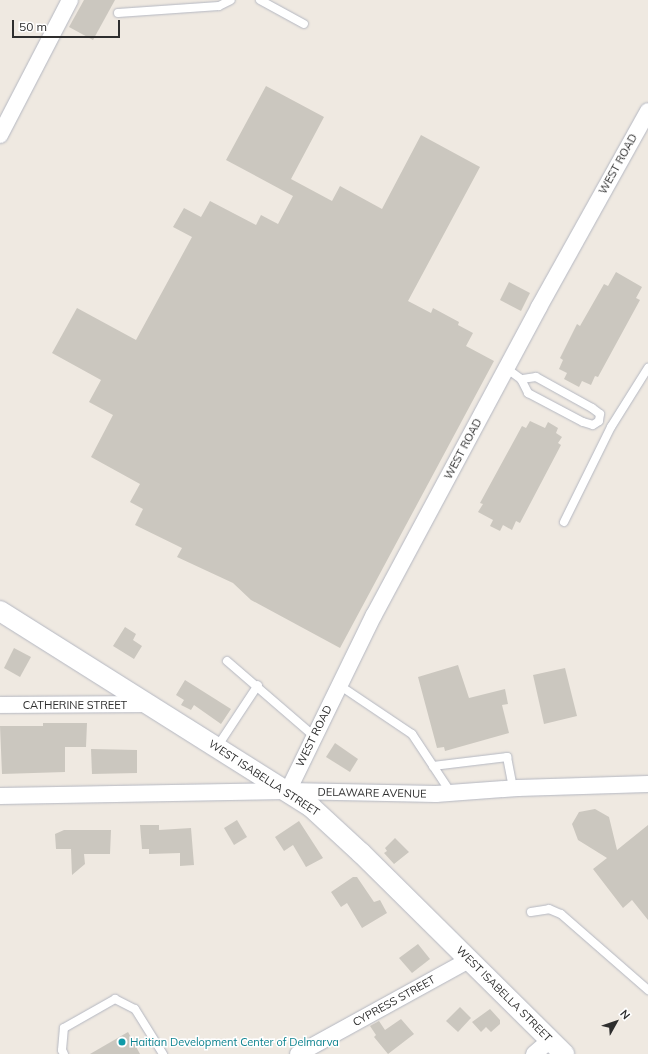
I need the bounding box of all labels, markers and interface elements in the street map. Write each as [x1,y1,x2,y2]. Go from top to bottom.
scale bar [14,12,122,38]
text: 50 m [19,19,47,34]
street label: WEST ROAD [596,131,640,197]
street label: WEST ROAD [441,416,485,482]
street label: CATHERINE STREET [23,698,127,712]
street label: WEST ROAD [293,703,335,769]
street label: WEST ISABELLA STREET [206,737,322,819]
street label: DELAWARE AVENUE [317,785,427,801]
street label: WEST ISABELLA STREET [454,944,554,1044]
street label: CYPRESS STREET [350,973,438,1029]
north arrow [596,1002,636,1042]
text: N [617,1007,633,1022]
place label: Haitian Development Center of Delmarva [130,1035,339,1049]
marker: Haitian Development Center of Delmarva [117,1037,127,1047]

